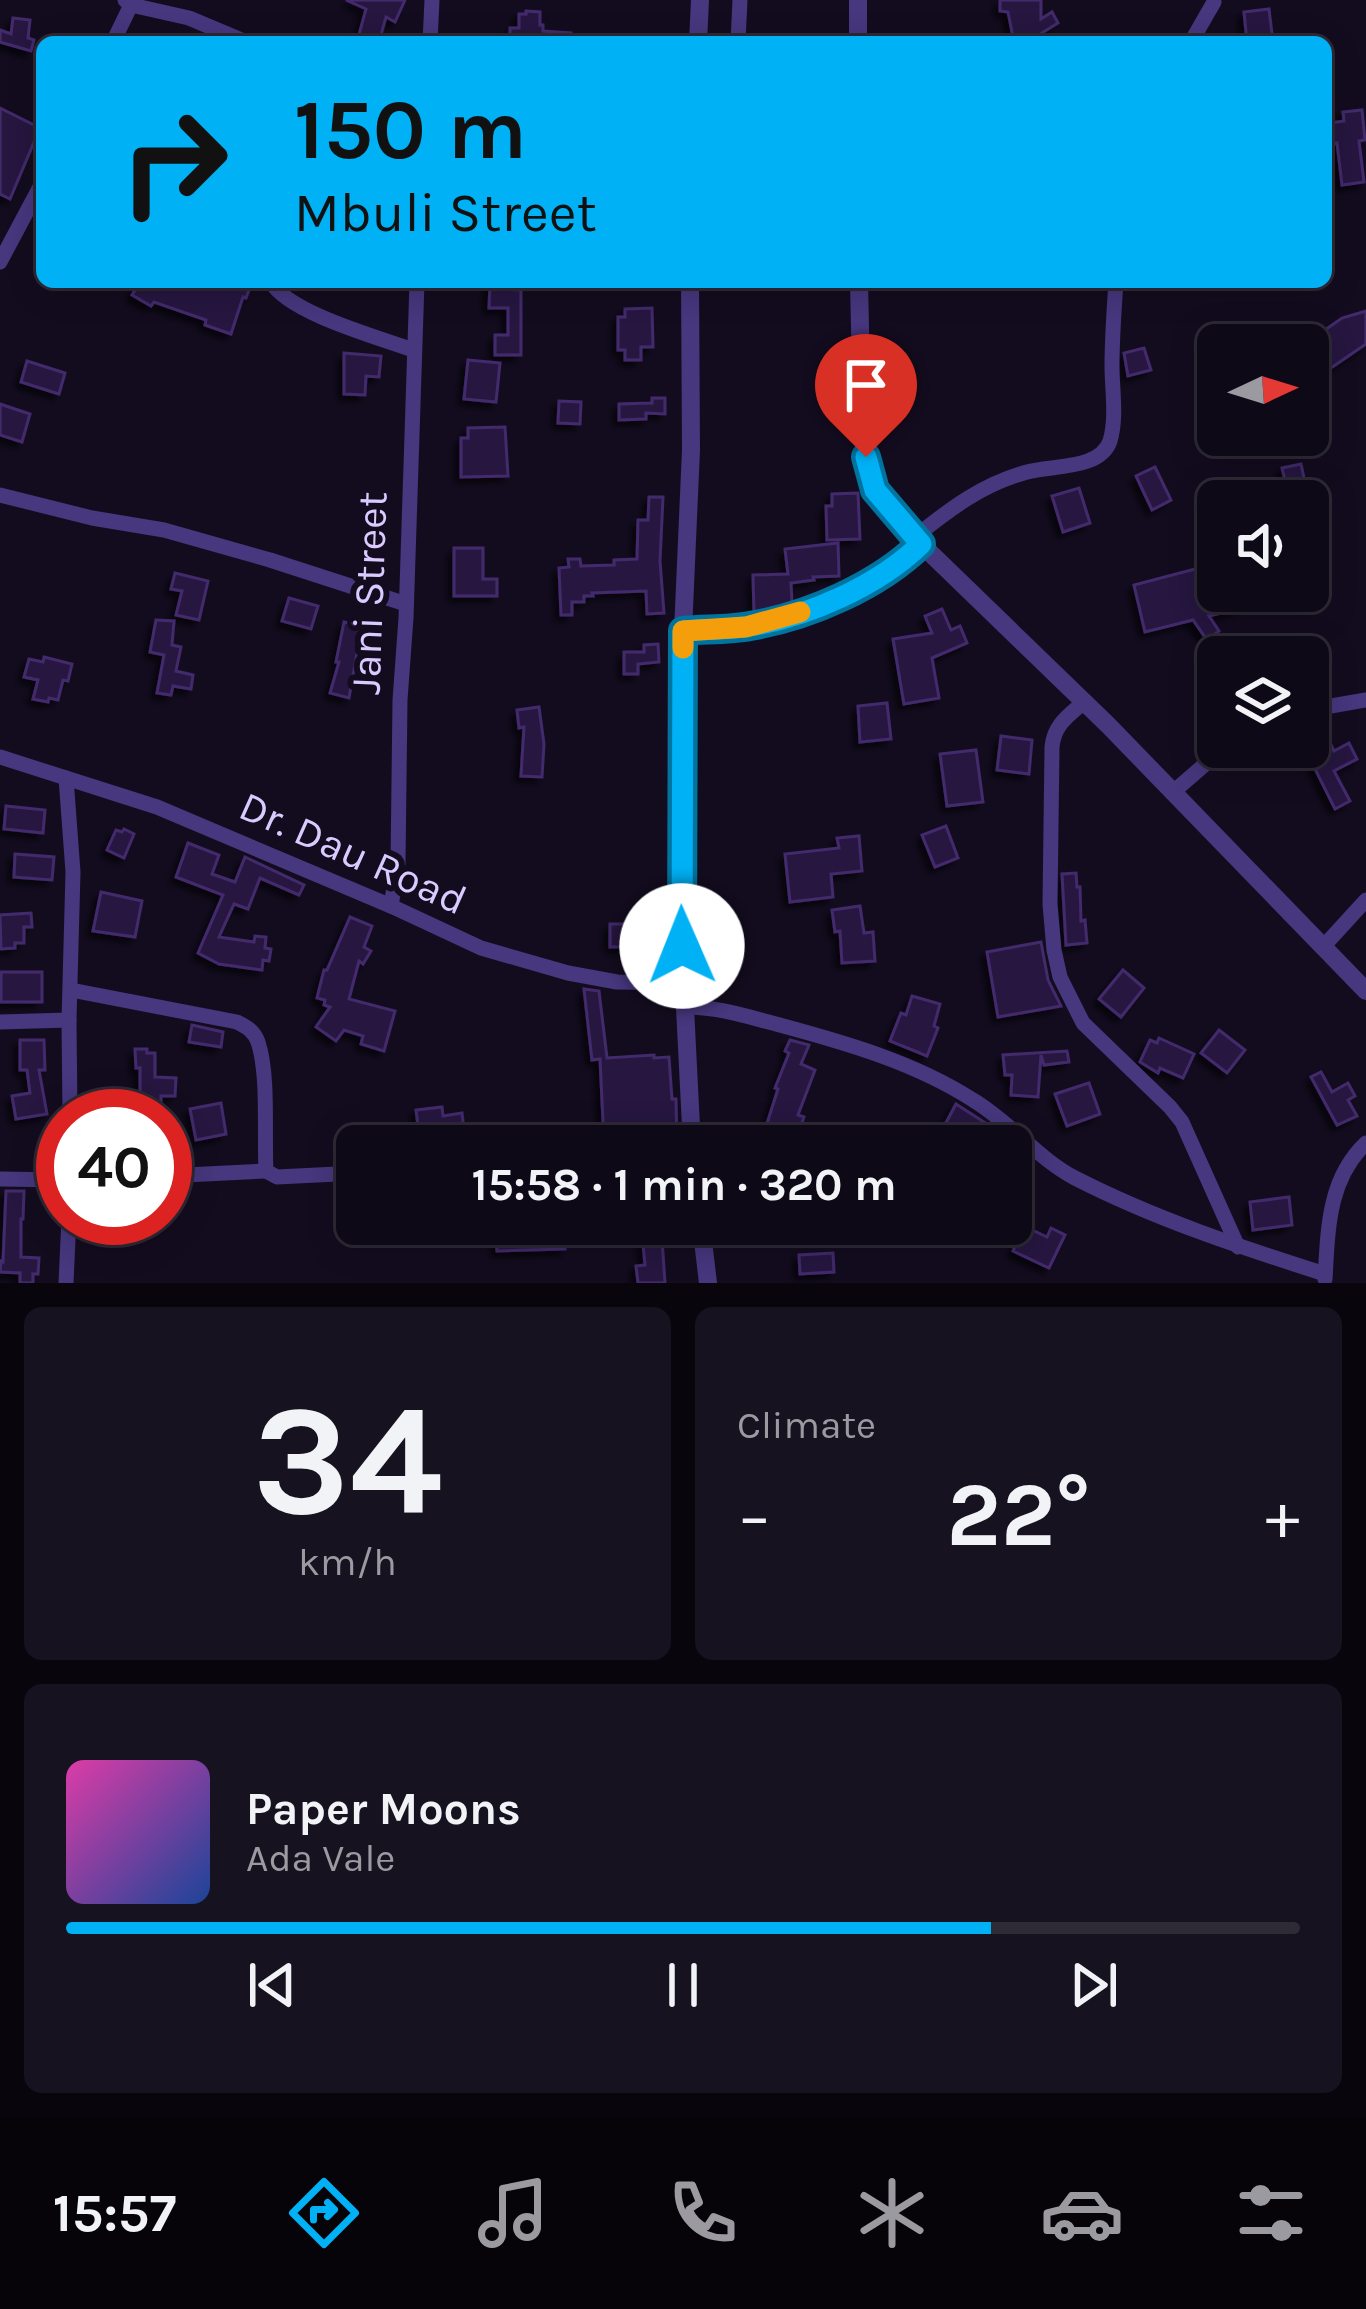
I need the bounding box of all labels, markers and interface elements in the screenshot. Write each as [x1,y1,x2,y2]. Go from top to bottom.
text: 150 m [294,81,527,179]
icon: right [96,84,252,240]
text: Mbuli Street [294,181,597,245]
north arrow [1197,324,1329,456]
map controls [1197,324,1329,768]
pin [815,334,917,457]
icon: arrive [833,352,899,418]
button: sound [1197,480,1329,612]
street label: Jani Street [340,491,398,695]
button: layers [1197,636,1329,768]
street label: Dr. Dau Road [232,781,474,925]
position arrow [619,883,745,1009]
speed limit sign: 40 [36,1089,192,1245]
text: 15:58 · 1 min · 320 m [471,1159,897,1211]
text: 34 [253,1370,442,1552]
text: Climate [737,1402,876,1448]
text: 22° [947,1462,1090,1568]
text: − [737,1477,772,1555]
text: + [1265,1477,1300,1555]
text: km/h [298,1539,397,1585]
text: Paper Moons [246,1783,521,1835]
text: Ada Vale [246,1835,395,1881]
icon: previous [239,1952,305,2018]
icon: pause [650,1952,716,2018]
icon: next [1061,1952,1127,2018]
icon: directions [282,2171,366,2255]
icon: music [471,2171,555,2255]
icon: phone [661,2171,745,2255]
icon: climate [850,2171,934,2255]
icon: car [1040,2171,1124,2255]
icon: filters [1229,2171,1313,2255]
text: 15:57 [53,2181,176,2245]

